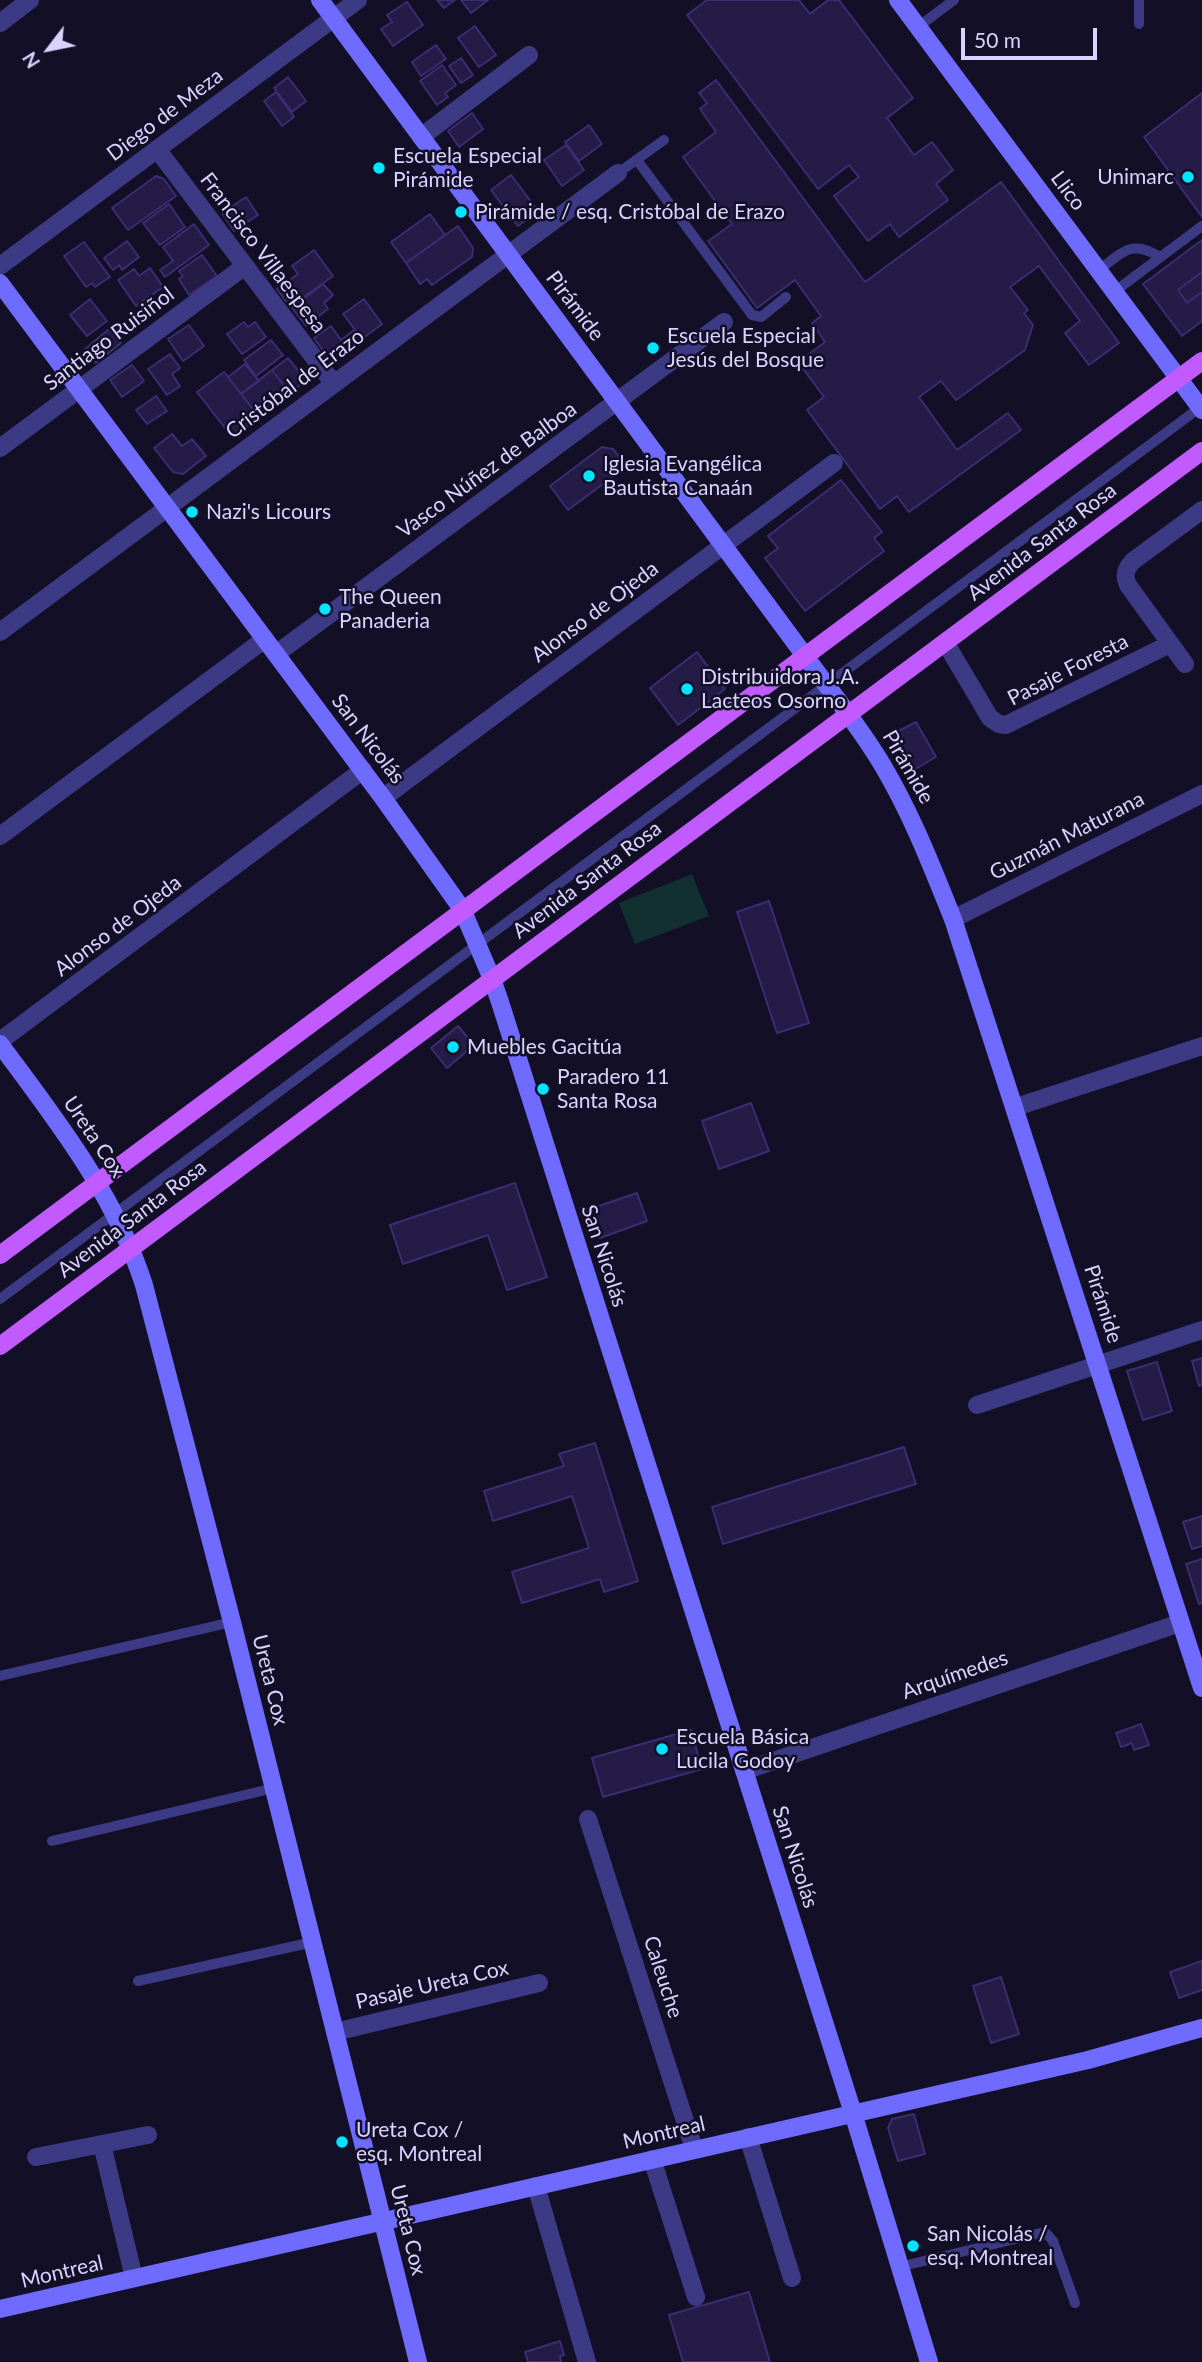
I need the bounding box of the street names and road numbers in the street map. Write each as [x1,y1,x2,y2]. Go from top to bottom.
street label: Diego de Meza [102,63,228,167]
street label: Llico [1045,166,1091,216]
street label: Francisco Villaespesa [195,168,331,338]
street label: Pirámide [541,266,609,346]
street label: Santiago Ruisiñol [39,282,179,396]
street label: Cristóbal de Erazo [221,324,369,444]
street label: Vasco Núñez de Balboa [392,396,582,544]
street label: Avenida Santa Rosa [963,478,1121,606]
street label: Alonso de Ojeda [527,556,663,668]
street label: Pasaje Foresta [1003,629,1133,711]
street label: San Nicolás [326,689,410,789]
street label: Pirámide [877,726,939,808]
street label: Guzmán Maturana [986,786,1148,886]
street label: Avenida Santa Rosa [508,816,666,944]
street label: Alonso de Ojeda [50,870,186,982]
street label: Ureta Cox [58,1092,130,1182]
street label: Avenida Santa Rosa [53,1155,211,1283]
street label: San Nicolás [576,1202,632,1310]
street label: Pirámide [1079,1262,1127,1346]
street label: Ureta Cox [247,1632,293,1728]
street label: Arquímedes [899,1645,1011,1705]
street label: San Nicolás [767,1803,823,1911]
street label: Caleuche [638,1933,688,2021]
street label: Pasaje Ureta Cox [353,1955,511,2015]
street label: Montreal [620,2111,708,2155]
street label: Ureta Cox [385,2182,431,2278]
street label: Montreal [18,2250,106,2294]

